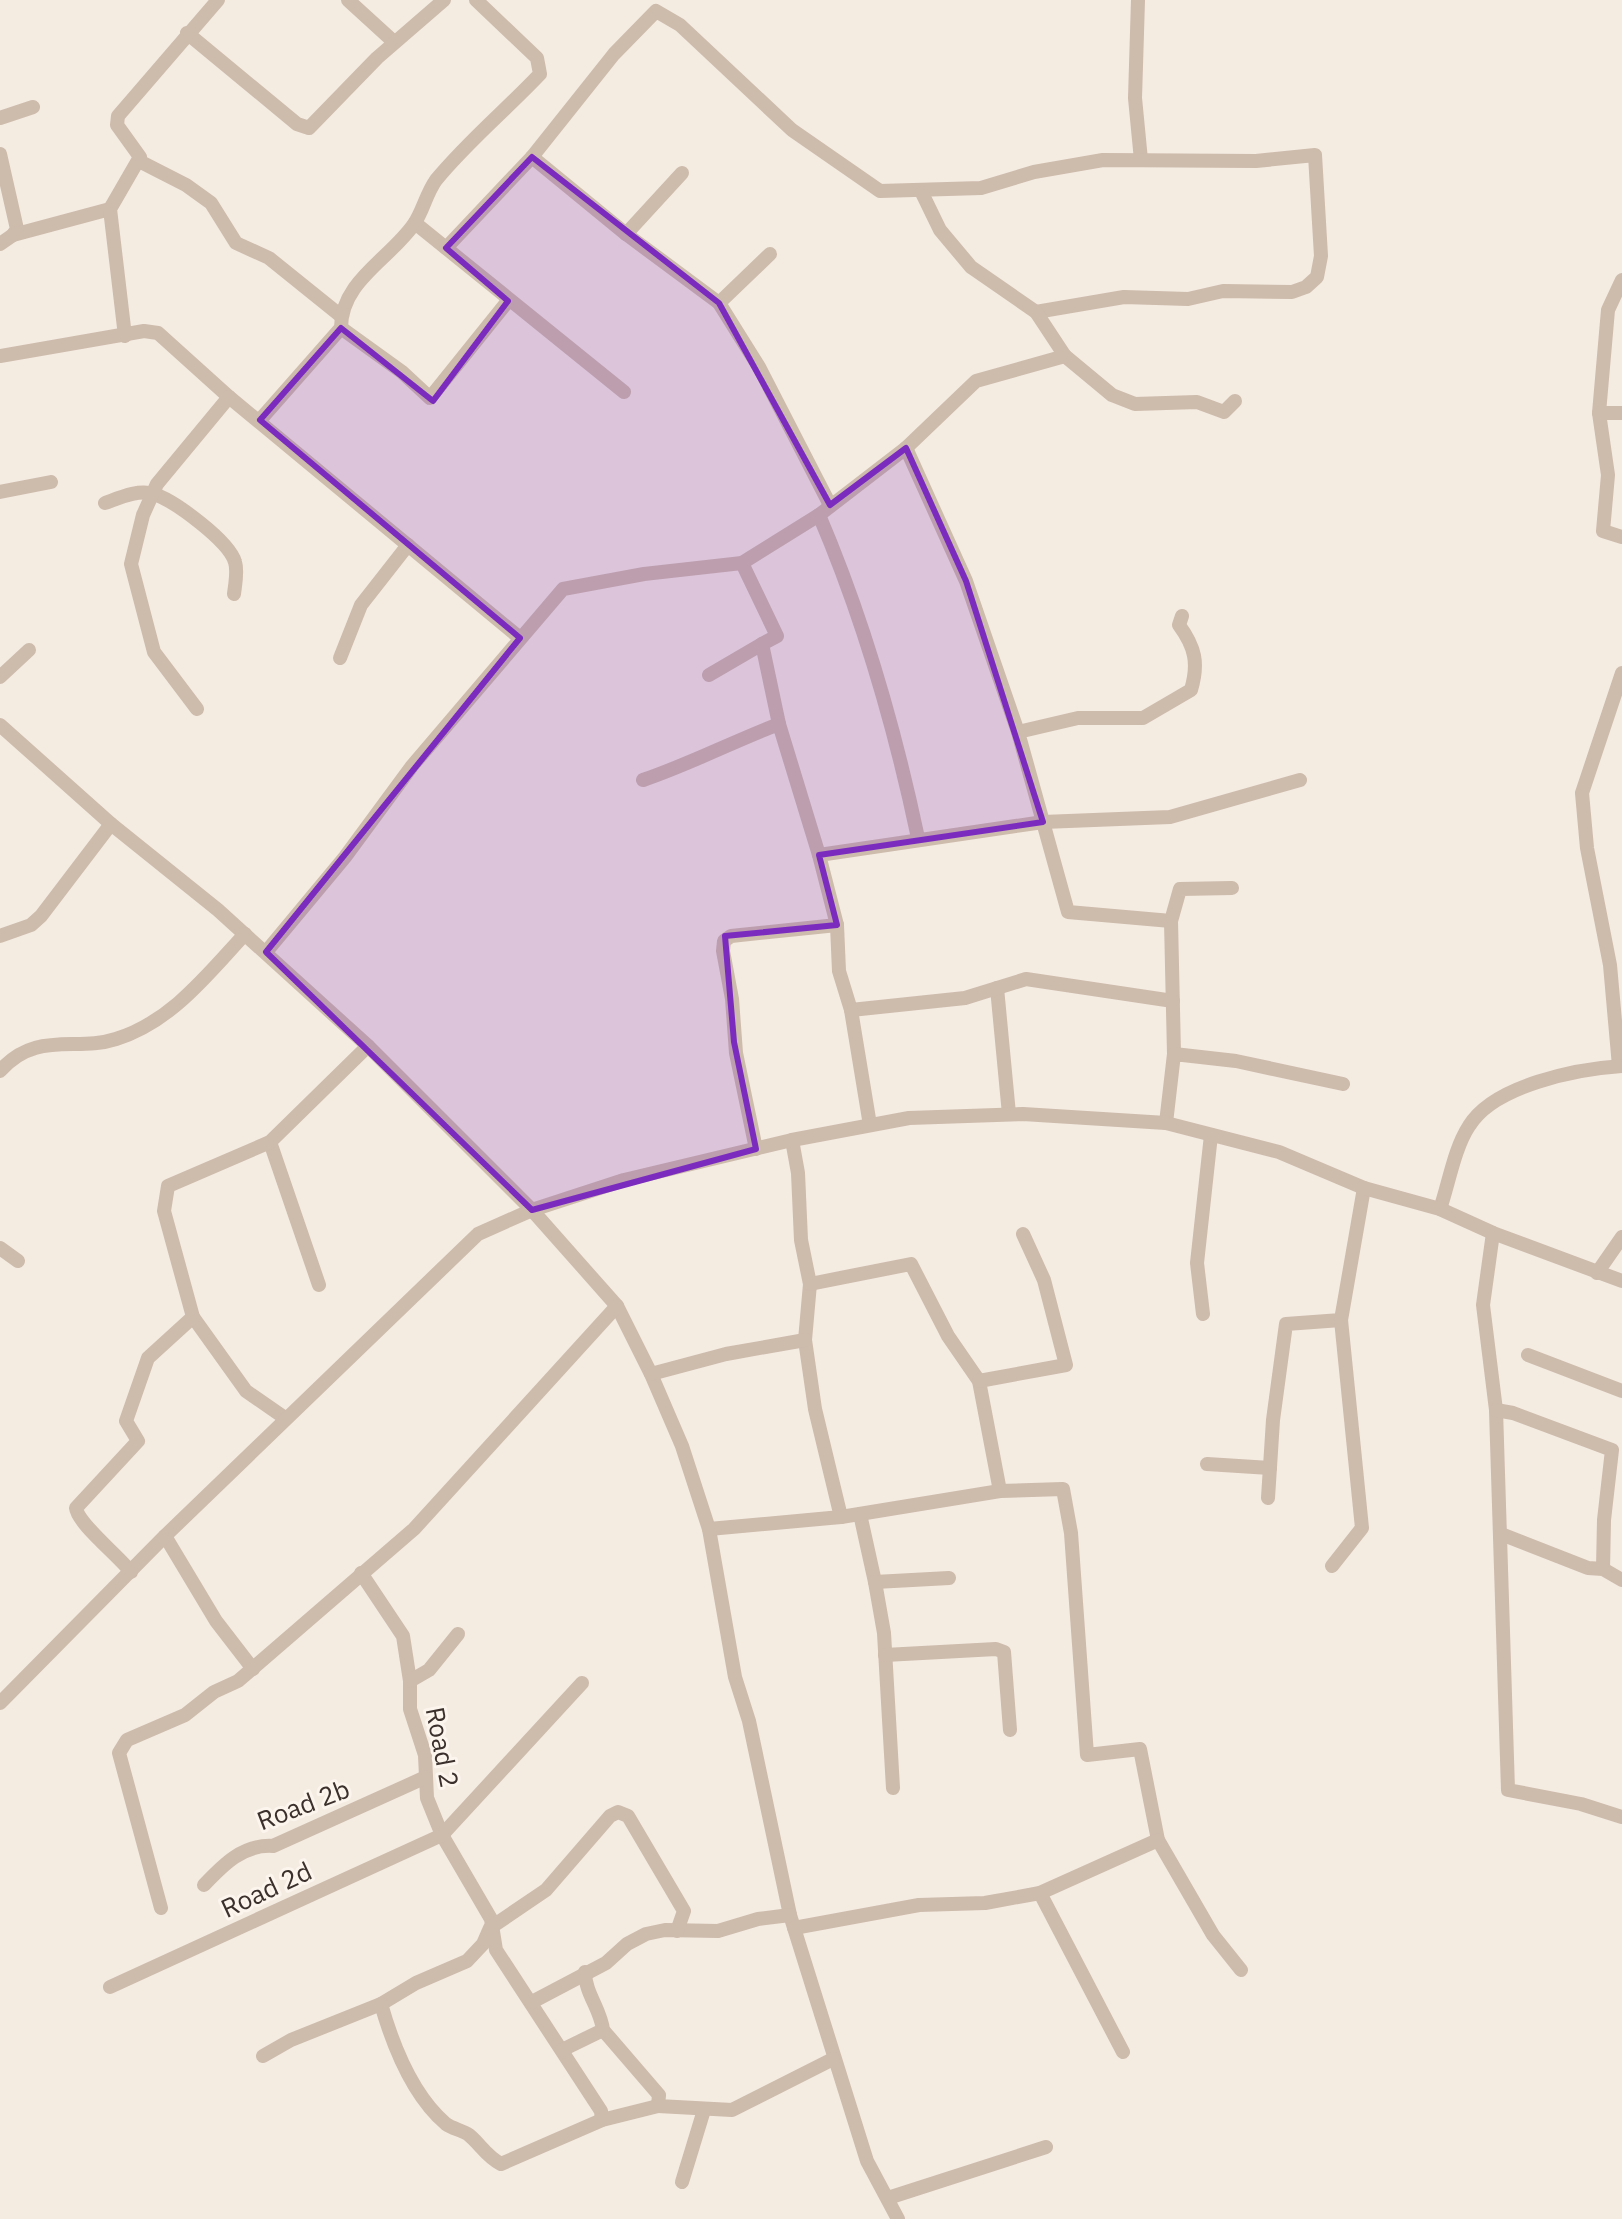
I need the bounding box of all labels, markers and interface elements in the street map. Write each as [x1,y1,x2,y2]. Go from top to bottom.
street label: Road 2 [419,1704,467,1790]
street label: Road 2b [252,1771,354,1837]
street label: Road 2d [215,1853,317,1925]

